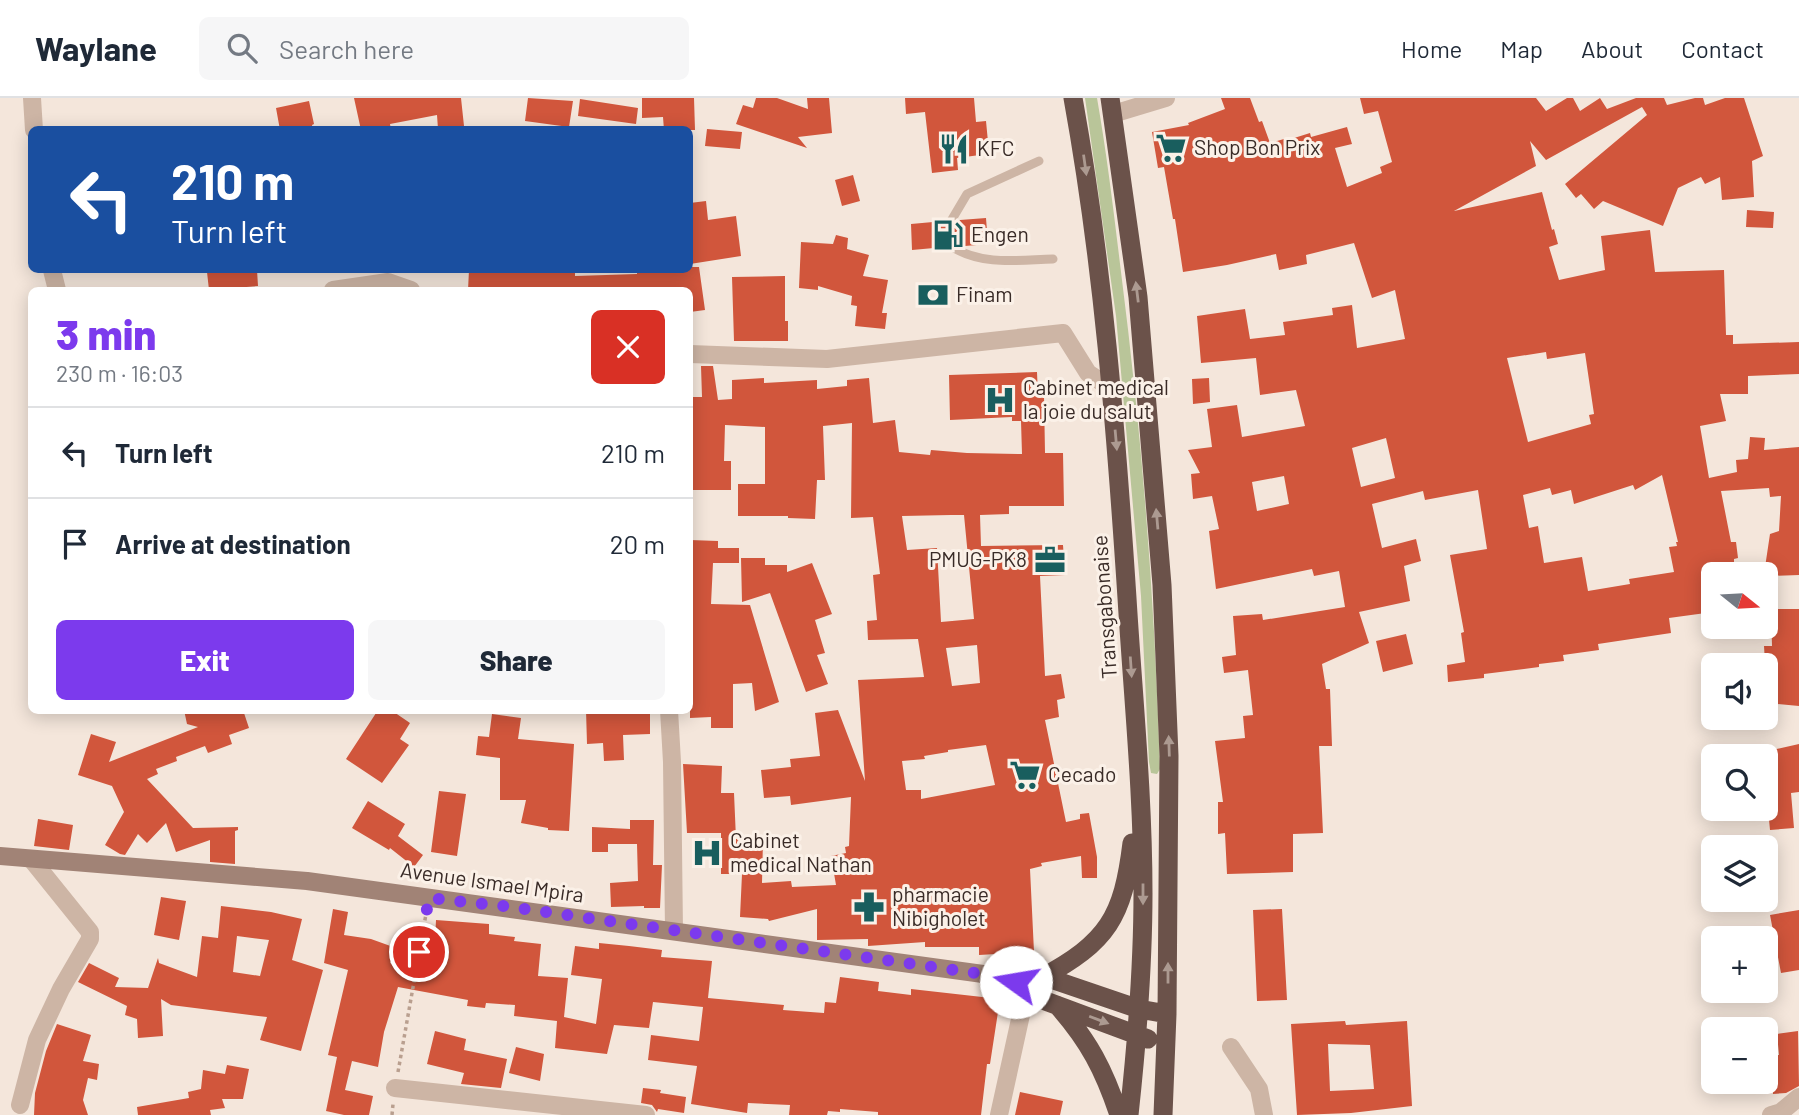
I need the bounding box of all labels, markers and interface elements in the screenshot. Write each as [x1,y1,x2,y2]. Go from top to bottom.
search box [199,17,689,80]
text: Waylane [35,28,157,68]
icon: search [223,29,261,67]
text: Search here [279,33,414,64]
text: Home [1401,34,1462,63]
text: Map [1500,34,1543,63]
text: About [1581,34,1643,63]
text: Contact [1681,34,1764,63]
supermarket icon: Shop Bon Prix [1154,131,1188,165]
restaurant icon: KFC [937,132,971,166]
place label: Shop Bon Prix [1194,134,1320,159]
place label: KFC [977,135,1014,160]
text: 210 m [171,151,294,210]
icon: left [56,154,147,245]
one-way arrow [1079,154,1090,176]
text: Turn left [171,211,288,249]
fuel station icon: Engen [931,218,965,252]
place label: Engen [971,221,1029,246]
bank icon: Finam [916,278,950,312]
place label: Finam [956,281,1013,306]
one-way arrow [1132,281,1143,303]
text: 3 min [56,308,156,358]
button: close [591,310,665,384]
text: 230 m · 16:03 [56,359,183,387]
place label: Cabinet medical la joie du salut [1023,374,1169,423]
hospital icon: Cabinet medical la joie du salut [983,383,1017,417]
one-way arrow [1111,429,1122,451]
icon: left [56,434,94,472]
text: Turn left [115,437,213,468]
text: 210 m [601,437,665,468]
one-way arrow [1151,508,1162,530]
icon: arrive [56,525,94,563]
text: Arrive at destination [115,528,351,559]
text: 20 m [610,528,665,559]
street label: Transgabonaise [1086,534,1121,680]
office icon: PMUG-PK8 [1033,543,1067,577]
place label: PMUG-PK8 [929,546,1027,571]
north arrow [1701,562,1778,639]
map controls [1701,562,1778,1094]
button: Exit [56,620,354,700]
button: Share [368,620,665,700]
button: sound [1701,653,1778,730]
one-way arrow [1126,656,1137,678]
one-way arrow [1163,735,1174,757]
button: search [1701,744,1778,821]
supermarket icon: Cecado [1008,758,1042,792]
place label: Cecado [1048,761,1116,786]
place label: Cabinet medical Nathan [730,827,872,876]
button: layers [1701,835,1778,912]
hospital icon: Cabinet medical Nathan [690,836,724,870]
street label: Avenue Ismael Mpira [399,856,586,907]
place label: pharmacie Nibigholet [892,881,989,930]
one-way arrow [1137,883,1149,905]
pharmacy icon: pharmacie Nibigholet [852,890,886,924]
pin [389,922,449,982]
button: + [1701,926,1778,1003]
icon: arrive [400,933,438,971]
position arrow [979,945,1053,1019]
one-way arrow [1162,962,1174,984]
one-way arrow [1089,1015,1110,1026]
button: − [1701,1017,1778,1094]

